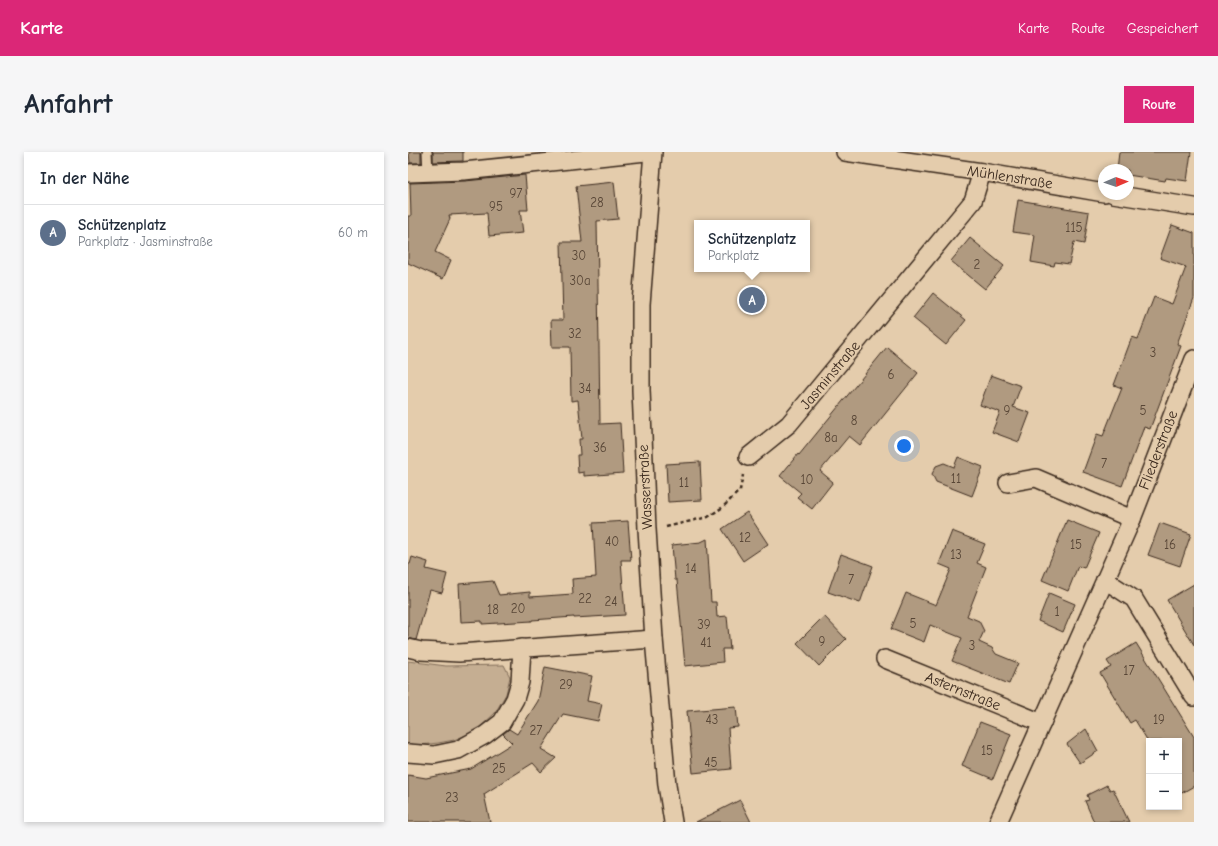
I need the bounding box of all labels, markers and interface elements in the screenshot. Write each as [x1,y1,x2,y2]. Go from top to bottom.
text: Karte [20,17,63,39]
text: Karte [1018,20,1049,37]
text: Route [1071,20,1105,37]
text: Gespeichert [1127,20,1198,37]
button: Route [1124,86,1194,123]
text: Anfahrt [24,88,113,120]
street label: Mühlenstraße [966,161,1055,193]
north arrow [1098,164,1134,200]
text: In der Nähe [40,169,129,188]
house number: 97 [509,186,523,201]
house number: 28 [590,195,604,210]
house number: 95 [489,199,503,214]
text: Schützenplatz [78,216,166,234]
popup [694,220,810,272]
house number: 115 [1065,220,1083,235]
text: A [49,225,57,240]
text: 60 m [338,225,368,240]
text: Schützenplatz [708,230,796,248]
text: Parkplatz · Jasminstraße [78,234,213,249]
house number: 30 [572,248,586,263]
text: Parkplatz [708,248,759,263]
house number: 2 [974,257,981,272]
house number: 30a [569,273,591,288]
pin: A [739,285,765,315]
house number: 32 [568,326,582,341]
street label: Jasminstraße [796,337,864,413]
house number: 3 [1150,345,1156,360]
house number: 6 [887,367,895,382]
house number: 34 [579,381,591,396]
house number: 9 [1004,403,1011,418]
house number: 5 [1139,403,1147,418]
street label: Fliederstraße [1135,407,1182,492]
house number: 8 [851,413,858,428]
house number: 8a [824,430,838,445]
your location [894,436,914,456]
house number: 36 [593,440,607,455]
street label: Wasserstraße [634,444,656,530]
house number: 7 [1101,456,1107,471]
house number: 11 [951,471,961,486]
house number: 10 [800,472,814,487]
house number: 11 [679,475,689,490]
house number: 12 [739,530,751,545]
house number: 40 [605,534,619,549]
house number: 15 [1070,537,1082,552]
house number: 16 [1164,537,1176,552]
house number: 13 [950,547,962,562]
house number: 14 [685,561,697,576]
house number: 7 [848,572,854,587]
house number: 22 [578,591,592,606]
house number: 24 [604,594,618,609]
house number: 20 [511,601,525,616]
house number: 18 [487,602,499,617]
house number: 1 [1054,604,1060,619]
house number: 5 [909,616,917,631]
house number: 39 [697,617,711,632]
house number: 9 [819,634,826,649]
house number: 41 [700,635,712,650]
house number: 3 [969,638,975,653]
house number: 17 [1123,663,1135,678]
street label: Asternstraße [923,668,1004,714]
house number: 29 [559,677,573,692]
house number: 43 [706,712,718,727]
house number: 19 [1153,712,1165,727]
house number: 27 [530,723,542,738]
map controls [1146,738,1182,810]
button: + [1146,738,1182,774]
house number: 15 [981,743,993,758]
house number: 45 [704,755,718,770]
house number: 25 [492,761,506,776]
button: − [1146,774,1182,810]
house number: 23 [445,790,459,805]

